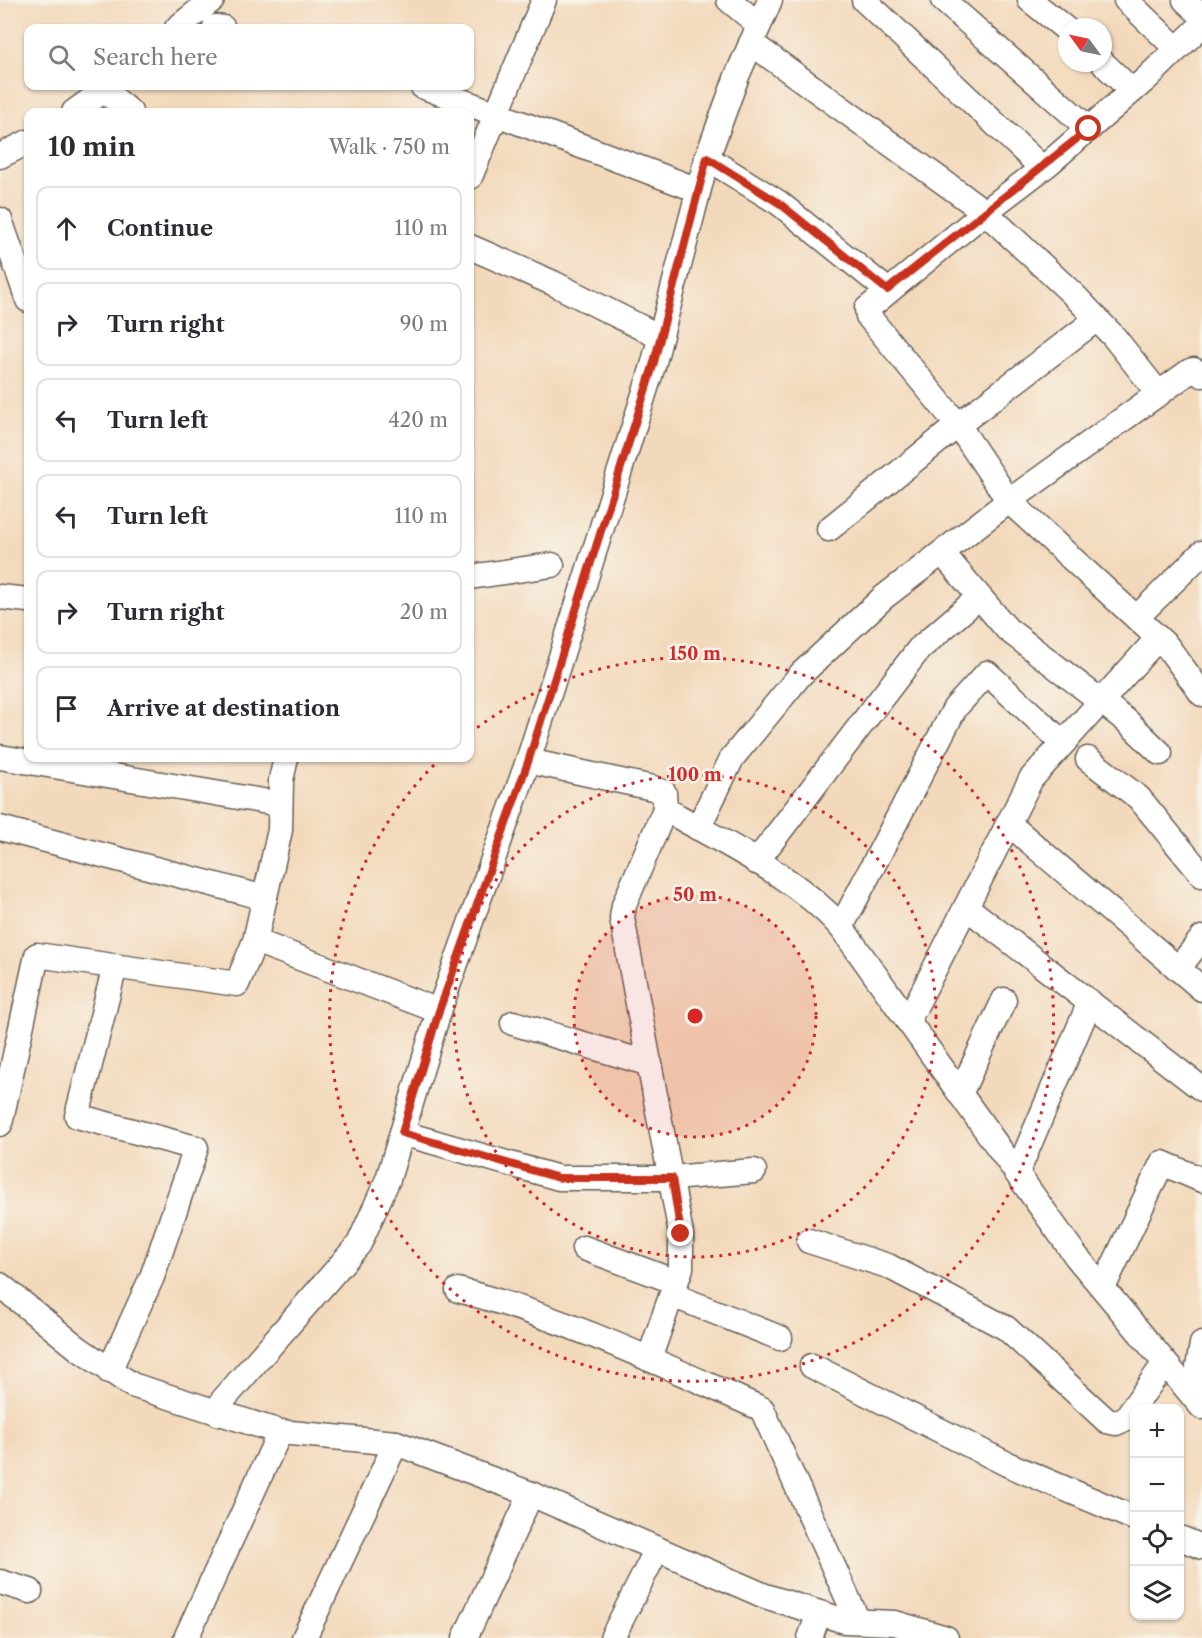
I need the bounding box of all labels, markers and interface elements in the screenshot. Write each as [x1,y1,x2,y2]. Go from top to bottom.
north arrow [1058,18,1112,72]
search box [24,24,474,90]
icon: search [45,41,78,74]
text: Search here [93,44,218,71]
route start [1075,115,1101,141]
text: 10 min [48,131,136,163]
text: Walk · 750 m [329,135,450,159]
icon: ahead [50,212,83,245]
text: Continue [107,215,213,242]
text: 110 m [395,216,448,240]
icon: right [50,308,83,341]
text: Turn right [107,311,225,338]
text: 90 m [400,312,448,336]
icon: left [50,404,83,437]
text: Turn left [107,407,208,434]
text: 420 m [388,408,448,432]
icon: left [50,500,83,533]
text: Turn left [107,503,208,530]
text: 110 m [395,504,448,528]
icon: right [50,596,83,629]
text: Turn right [107,599,225,626]
text: 20 m [400,600,448,624]
text: 150 m [669,643,721,665]
icon: arrive [50,692,83,725]
text: Arrive at destination [107,695,340,722]
text: 100 m [668,764,722,786]
text: 50 m [673,884,717,906]
centre of rings [685,1006,705,1026]
route end [667,1220,693,1246]
map controls [1130,1404,1184,1620]
button: + [1130,1404,1184,1458]
button: − [1130,1458,1184,1512]
button: locate [1130,1512,1184,1566]
button: layers [1130,1566,1184,1620]

